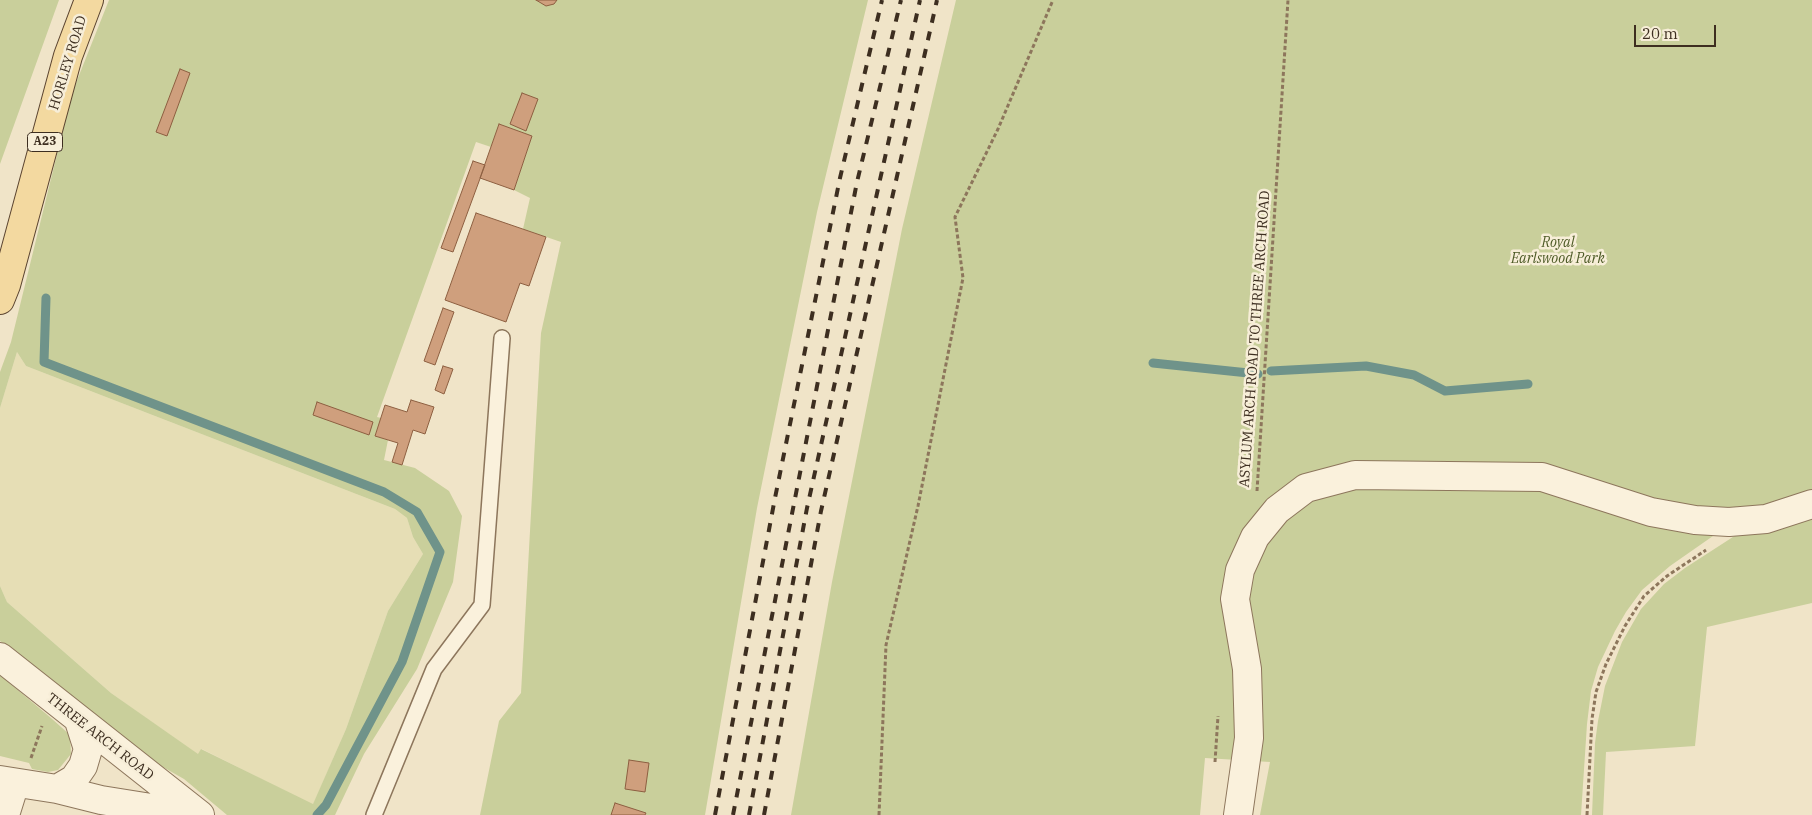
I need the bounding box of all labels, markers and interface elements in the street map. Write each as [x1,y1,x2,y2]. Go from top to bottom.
street label: HORLEY ROAD [46,14,90,112]
scale bar [1637,15,1720,47]
text: 20 m [1642,24,1678,43]
road number: A23 [28,132,62,152]
street label: ASYLUM ARCH ROAD TO THREE ARCH ROAD [1236,190,1274,488]
park label: Royal Earlswood Park [1511,235,1605,268]
street label: THREE ARCH ROAD [43,690,157,784]

